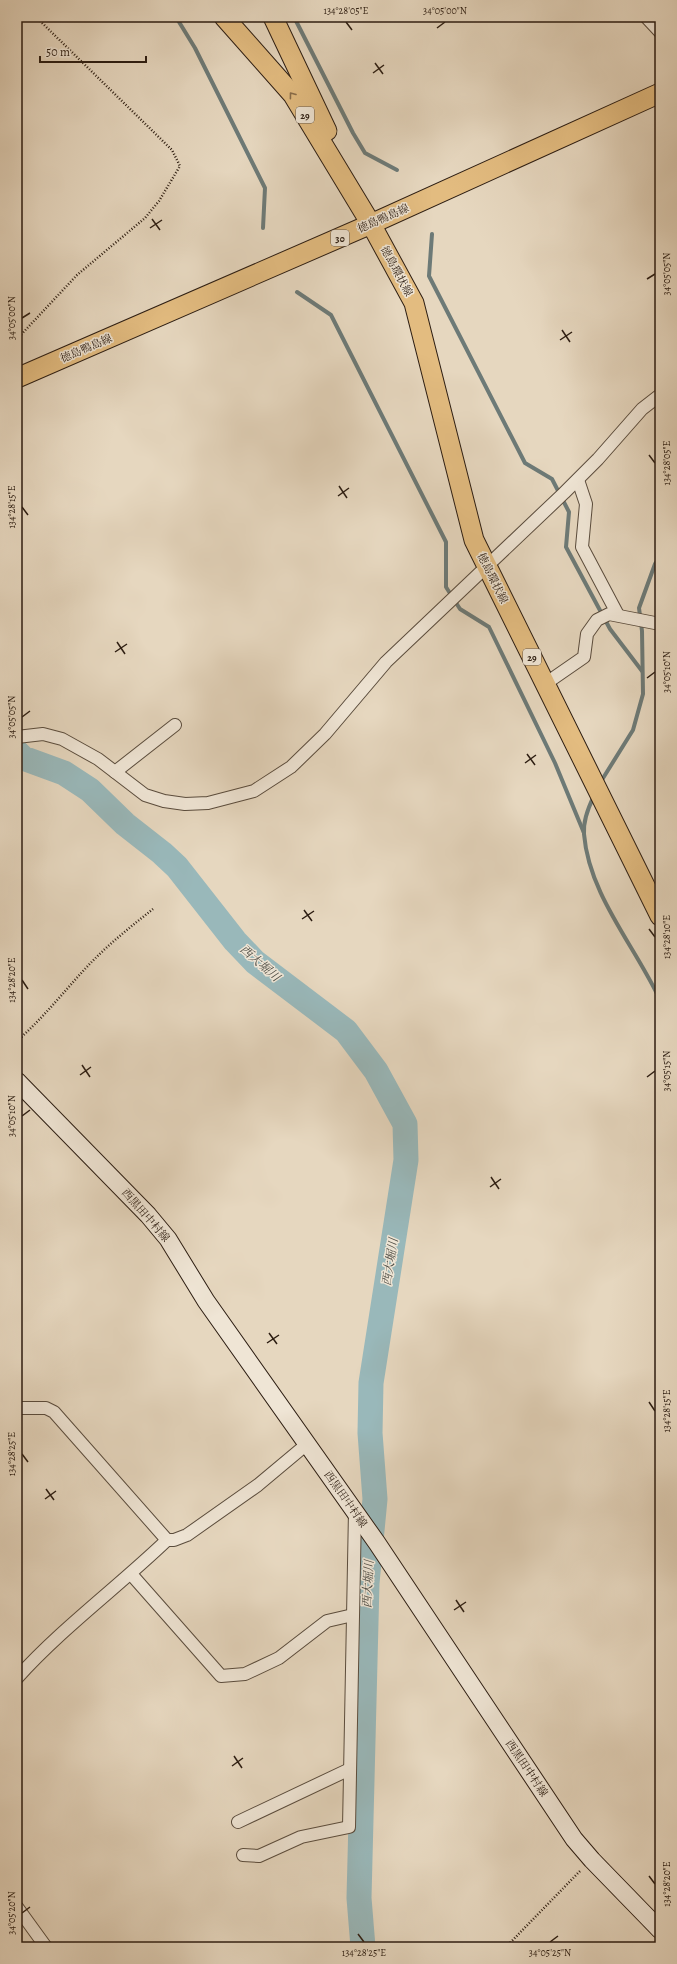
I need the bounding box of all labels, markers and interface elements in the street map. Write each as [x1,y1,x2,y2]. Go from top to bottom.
text: 134°28'05"E [323,4,369,17]
text: 34°05'00"N [423,4,467,17]
scale bar [40,38,146,64]
text: 50 m [46,44,70,60]
one-way arrow [290,93,297,100]
road number: 29 [296,107,314,123]
street label: 徳島鴨島線 [355,200,411,236]
road number: 30 [331,230,349,246]
street label: 徳島環状線 [377,243,416,299]
text: 34°05'05"N [660,253,673,295]
text: 34°05'00"N [5,296,18,340]
street label: 徳島鴨島線 [58,331,114,366]
text: 134°28'05"E [660,440,673,486]
text: 134°28'15"E [5,485,18,529]
street label: 徳島環状線 [474,550,511,606]
road number: 29 [523,649,541,665]
text: 34°05'10"N [660,651,673,693]
text: 34°05'05"N [5,696,18,738]
text: 134°28'10"E [660,915,673,959]
water label: 西大堀川 [237,941,285,986]
text: 134°28'20"E [5,957,18,1003]
text: 34°05'15"N [660,1051,673,1092]
text: 34°05'10"N [5,1095,18,1137]
street label: 西黒田中村線 [118,1186,173,1245]
water label: 西大堀川 [378,1235,402,1287]
text: 134°28'15"E [660,1389,673,1433]
text: 134°28'25"E [5,1432,18,1476]
street label: 西黒田中村線 [321,1468,371,1531]
water label: 西大堀川 [359,1558,377,1608]
street label: 西黒田中村線 [502,1737,551,1800]
text: 134°28'20"E [660,1861,673,1907]
text: 34°05'20"N [5,1891,18,1935]
text: 134°28'25"E [342,1946,386,1959]
text: 34°05'25"N [529,1946,571,1959]

